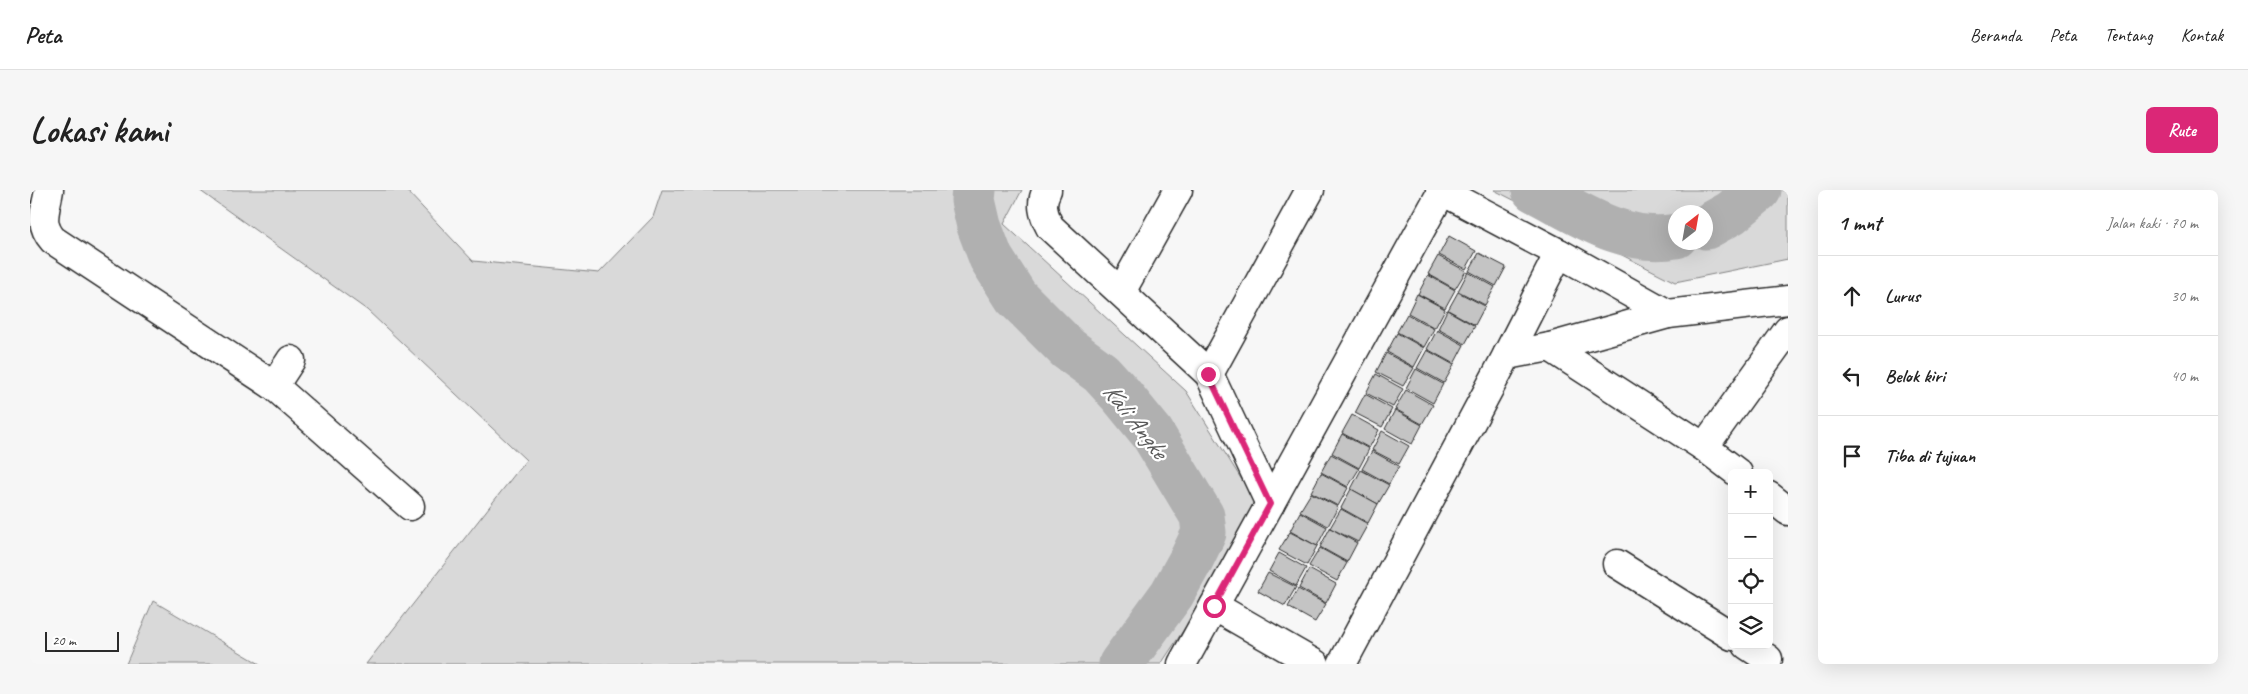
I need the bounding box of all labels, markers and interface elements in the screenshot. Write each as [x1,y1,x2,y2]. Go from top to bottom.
text: Peta [25,20,62,50]
text: Beranda [1970,24,2021,46]
text: Peta [2049,24,2076,46]
text: Tentang [2104,24,2153,46]
text: Kontak [2181,24,2223,46]
button: Rute [2146,107,2218,153]
text: Lokasi kami [30,108,168,153]
north arrow [1668,205,1713,250]
text: 1 mnt [1838,210,1881,236]
text: Jalan kaki · 70 m [2107,213,2198,233]
icon: ahead [1838,282,1866,310]
text: Lurus [1885,284,1920,308]
text: 30 m [2171,286,2198,306]
icon: left [1838,362,1866,390]
route end [1197,363,1220,386]
text: Belok kiri [1885,364,1945,388]
text: 40 m [2171,366,2198,386]
water label: Kali Angke [1096,376,1177,468]
icon: arrive [1838,442,1866,470]
text: Tiba di tujuan [1885,444,1975,468]
map controls [1728,469,1773,649]
button: + [1728,469,1773,514]
button: − [1728,514,1773,559]
button: locate [1728,559,1773,604]
route start [1203,595,1226,618]
button: layers [1728,604,1773,649]
scale bar [45,629,119,652]
text: 20 m [52,632,76,649]

